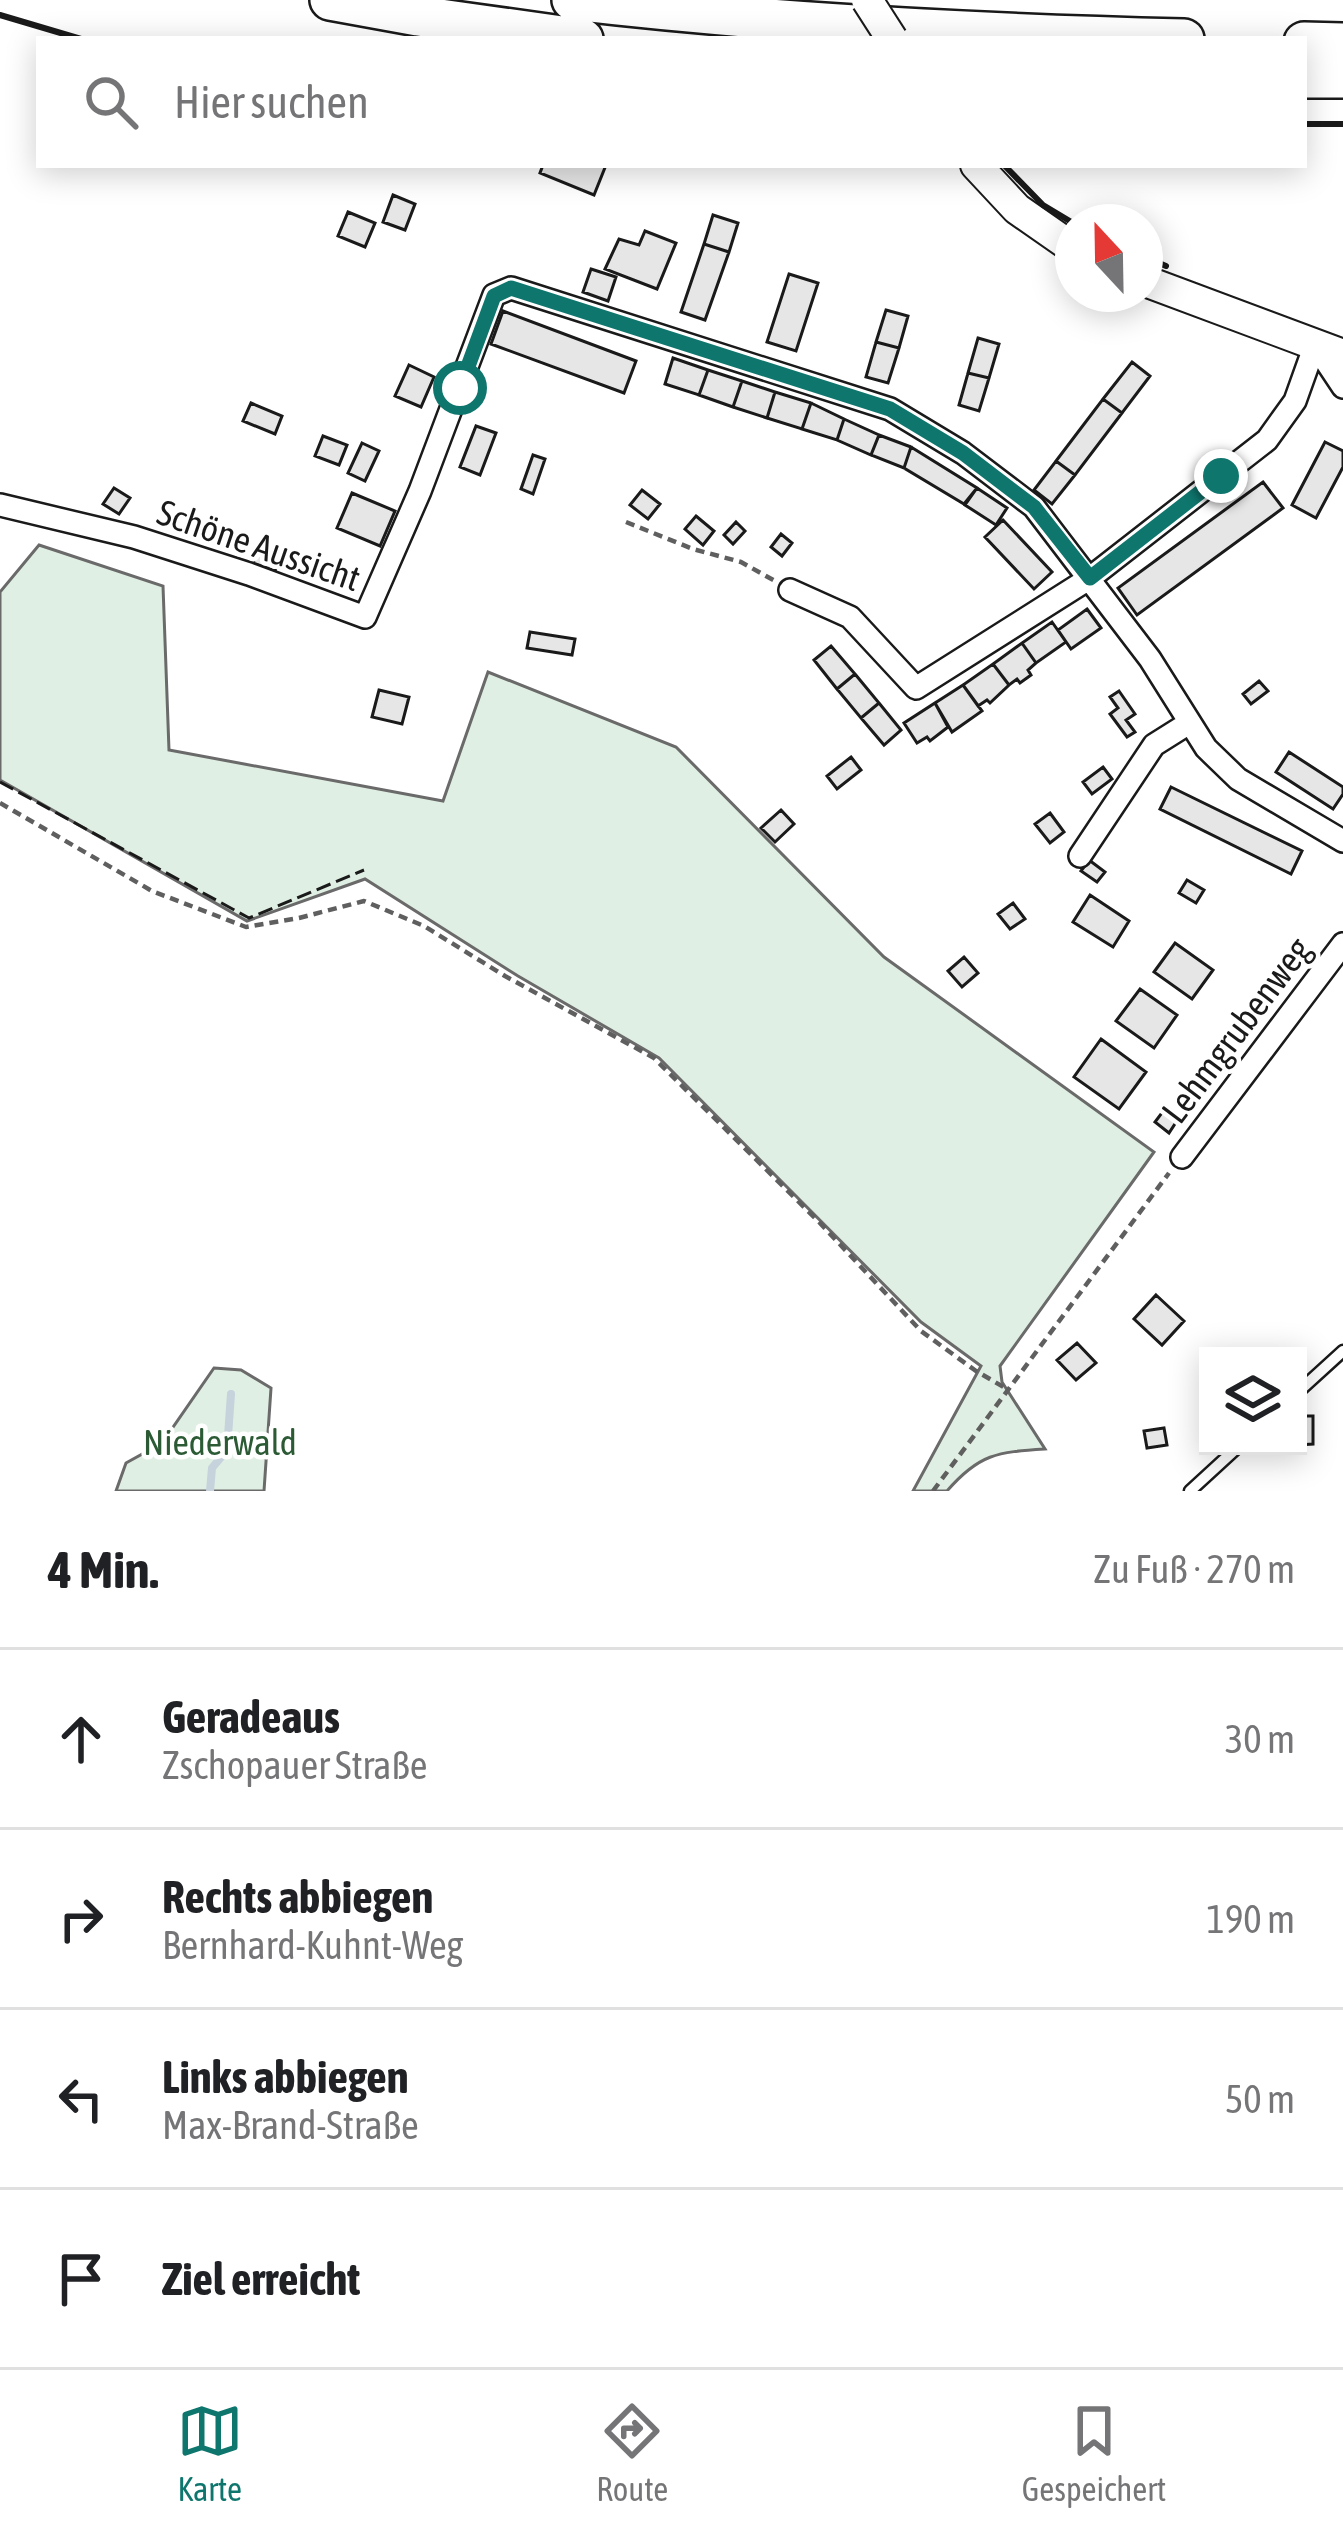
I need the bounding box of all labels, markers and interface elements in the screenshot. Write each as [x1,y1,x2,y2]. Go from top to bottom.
search box [36,36,1307,168]
icon: search [78,69,144,135]
text: Hier suchen [174,76,369,128]
north arrow [1055,204,1163,312]
route start [433,361,487,415]
route end [1194,449,1248,503]
street label: Schöne Aussicht [152,491,366,599]
street label: Lehmgrubenweg [1153,929,1320,1131]
map controls [1199,1347,1307,1455]
button: layers [1199,1347,1307,1455]
park label: Niederwald [143,1421,297,1463]
text: 4 Min. [48,1540,159,1599]
text: Zu Fuß · 270 m [1093,1547,1295,1591]
text: Geradeaus [162,1691,340,1743]
icon: ahead [48,1706,114,1772]
text: 30 m [1225,1717,1295,1761]
text: Zschopauer Straße [162,1743,428,1787]
text: Rechts abbiegen [162,1871,433,1923]
icon: right [48,1886,114,1952]
text: 190 m [1207,1897,1295,1941]
text: Bernhard-Kuhnt-Weg [162,1923,463,1967]
text: Links abbiegen [162,2051,409,2103]
icon: left [48,2066,114,2132]
text: 50 m [1225,2077,1295,2121]
text: Max-Brand-Straße [162,2103,419,2147]
icon: arrive [48,2246,114,2312]
text: Ziel erreicht [162,2253,360,2305]
tab: Karte [177,2398,243,2508]
tab: Route [596,2398,668,2508]
tab: Gespeichert [1022,2398,1166,2508]

